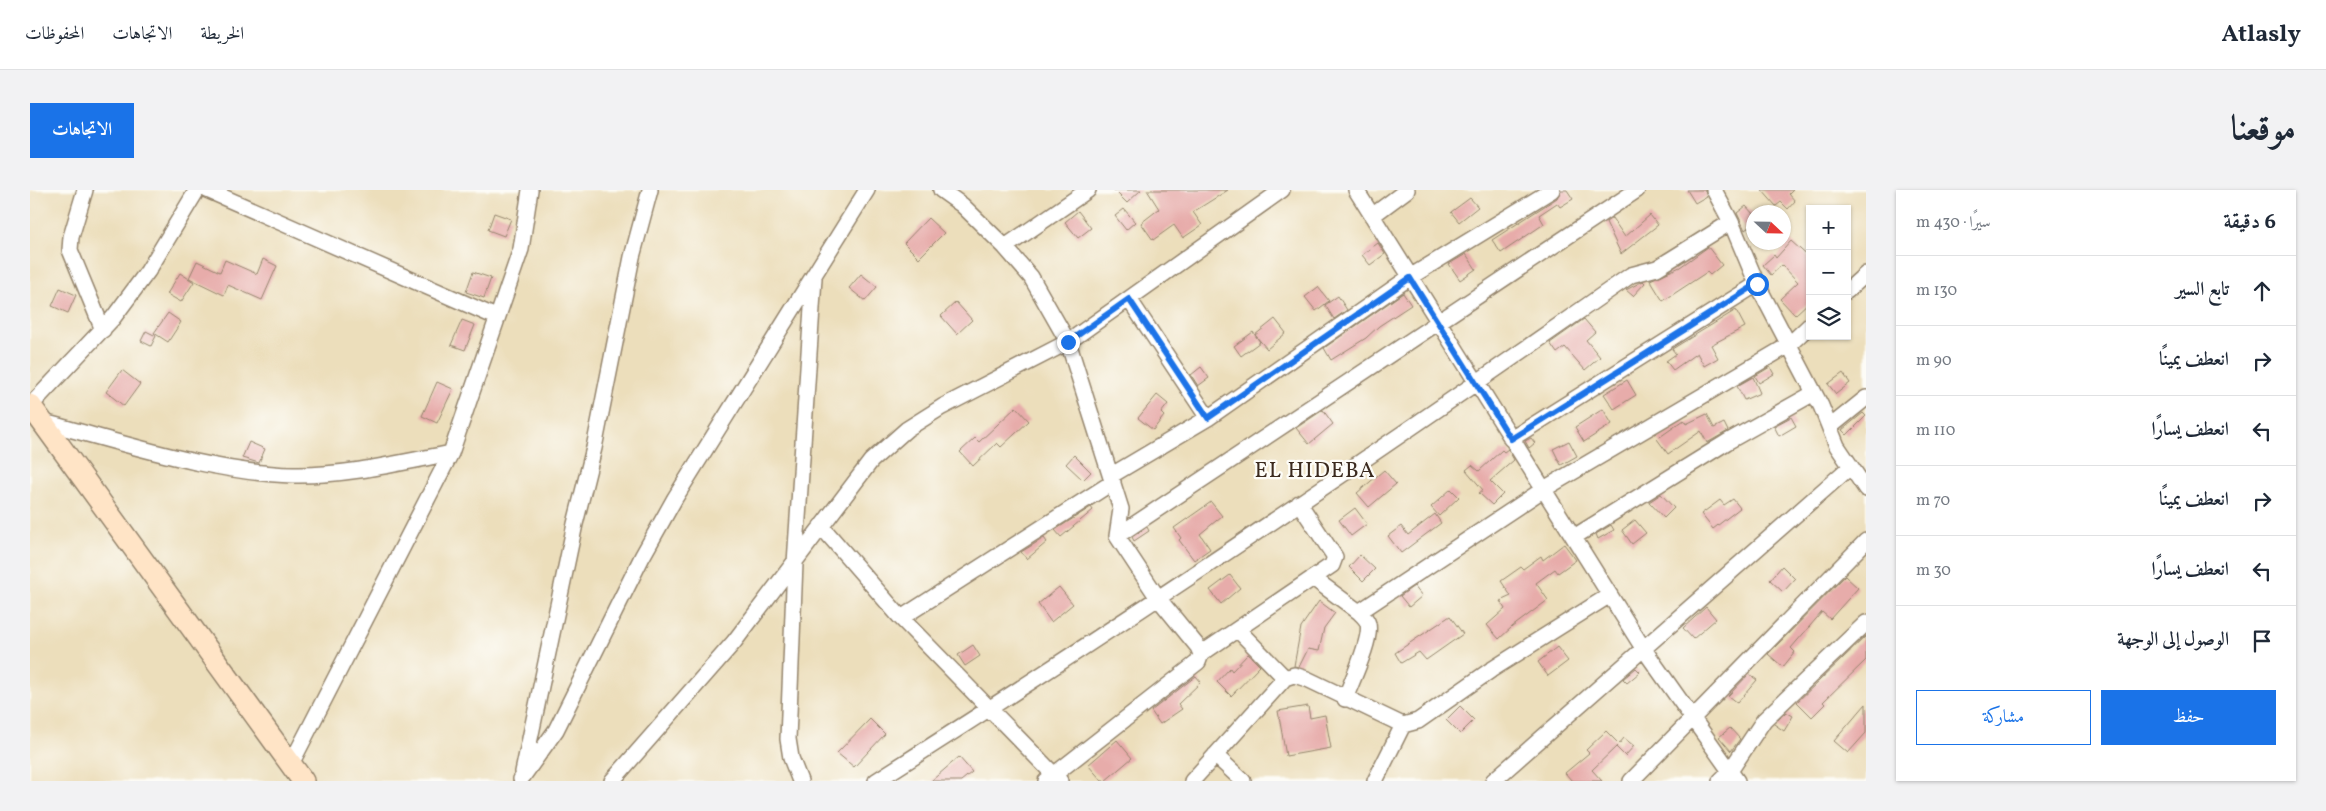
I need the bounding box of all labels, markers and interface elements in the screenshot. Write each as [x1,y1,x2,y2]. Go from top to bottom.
text: Atlasly [2222,18,2301,52]
text: المحفوظات [25,22,84,47]
text: الاتجاهات [112,22,172,47]
text: الخريطة [200,22,244,47]
button: الاتجاهات [30,103,134,158]
text: موقعنا [2231,106,2296,154]
north arrow [1746,205,1791,250]
map controls [1806,205,1851,340]
button: + [1806,205,1851,250]
text: 6 دقيقة [2224,208,2276,237]
text: سيرًا · 430 m [1916,212,1991,234]
button: − [1806,250,1851,295]
route start [1746,273,1769,296]
text: تابع السير [2176,277,2229,303]
icon: ahead [2248,277,2276,305]
text: 130 m [1916,280,1957,302]
button: layers [1806,295,1851,340]
route end [1057,331,1080,354]
text: انعطف يمينًا [2159,347,2229,373]
icon: right [2248,347,2276,375]
text: 90 m [1916,350,1952,372]
text: انعطف يسارًا [2151,417,2229,443]
icon: left [2248,417,2276,445]
text: 110 m [1916,420,1955,442]
district label: EL HIDEBA [1254,456,1376,487]
text: انعطف يمينًا [2159,487,2229,513]
icon: right [2248,487,2276,515]
text: 70 m [1916,490,1950,512]
text: انعطف يسارًا [2151,557,2229,583]
icon: left [2248,557,2276,585]
text: 30 m [1916,560,1951,582]
text: الوصول إلى الوجهة [2117,627,2229,653]
icon: arrive [2248,627,2276,655]
button: مشاركة [1916,690,2091,745]
button: حفظ [2101,690,2276,745]

